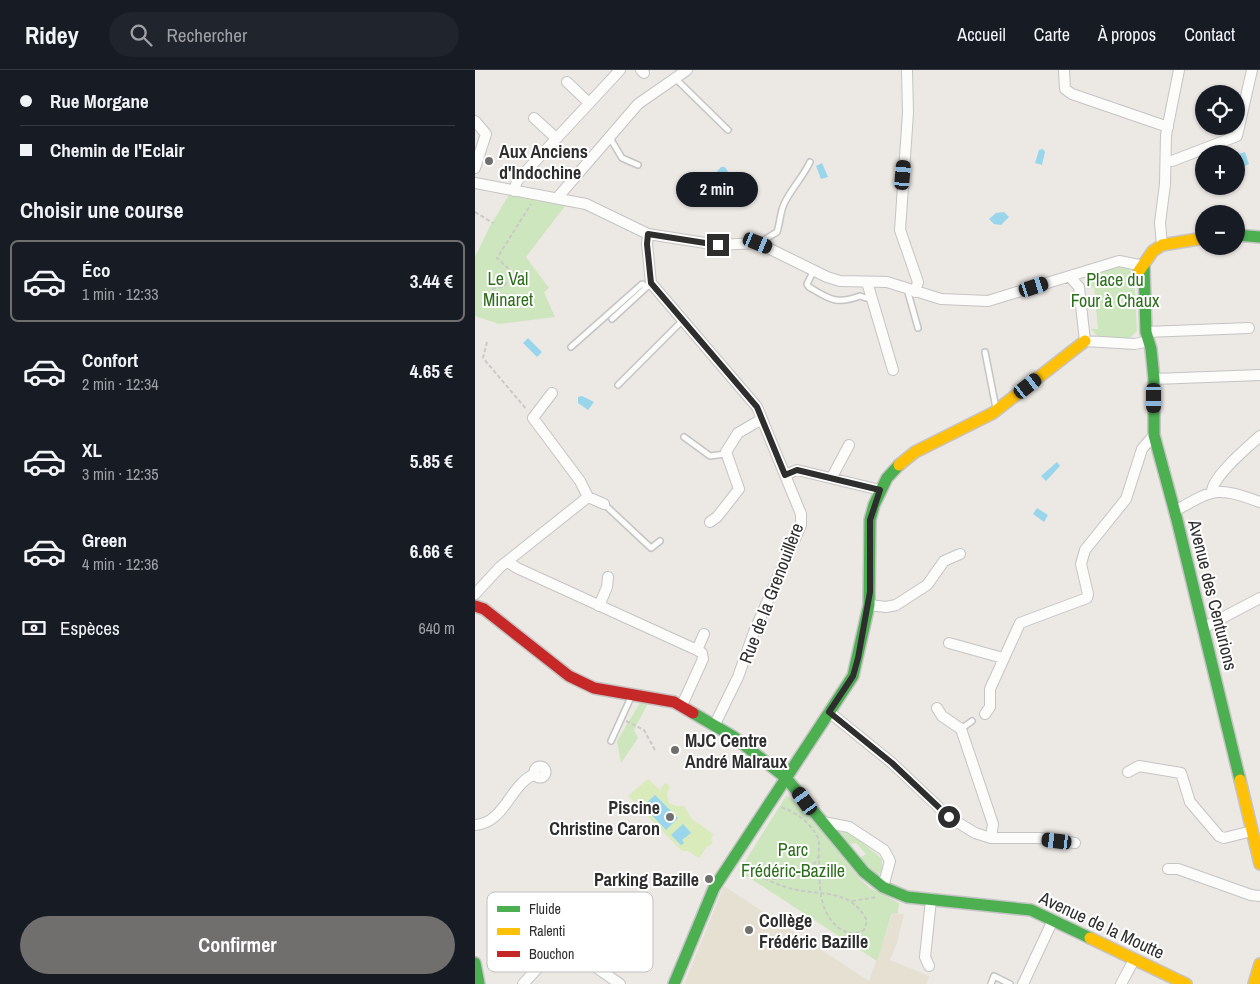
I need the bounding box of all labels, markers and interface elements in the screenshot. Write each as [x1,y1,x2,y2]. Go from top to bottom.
search box [109,12,459,57]
text: Ridey [25,19,79,51]
icon: search [127,21,155,49]
text: Rechercher [167,22,247,48]
text: Accueil [957,22,1006,47]
text: Carte [1034,22,1070,47]
text: À propos [1098,22,1156,47]
text: Contact [1184,22,1235,47]
map controls [1195,85,1245,255]
button: locate [1195,85,1245,135]
text: Rue Morgane [50,88,149,114]
text: Chemin de l'Eclair [50,137,184,163]
place label: Aux Anciens d'Indochine [499,139,588,185]
button: + [1195,145,1245,195]
marker: Aux Anciens d'Indochine [483,155,495,167]
car [894,159,911,191]
callout: 2 min [677,172,759,208]
text: 2 min [700,178,734,200]
text: Choisir une course [20,195,183,225]
button: − [1195,205,1245,255]
car [741,230,774,256]
route end [707,234,729,256]
text: Éco [82,257,111,283]
icon: car [22,259,67,304]
park label: Le Val Minaret [483,266,533,312]
park label: Place du Four à Chaux [1071,267,1160,313]
text: 3.44 € [410,268,453,294]
car [1017,275,1050,299]
text: 1 min · 12:33 [82,283,159,305]
text: Confort [82,347,138,373]
icon: car [22,349,67,394]
text: 4.65 € [410,358,453,384]
car [1011,371,1044,401]
text: 2 min · 12:34 [82,373,159,395]
car [1146,383,1161,413]
text: XL [82,437,102,463]
icon: car [22,439,67,484]
text: 5.85 € [410,448,453,474]
text: 3 min · 12:35 [82,463,159,485]
street label: Avenue des Centurions [1182,516,1244,673]
street label: Rue de la Grenouillère [733,519,809,667]
text: Green [82,527,127,553]
icon: car [22,529,67,574]
text: 6.66 € [410,538,453,564]
text: 4 min · 12:36 [82,553,159,575]
icon: cash [20,614,48,642]
text: Espèces [60,615,120,641]
text: 640 m [419,617,455,639]
place label: MJC Centre André Malraux [685,728,788,774]
marker: MJC Centre André Malraux [669,744,681,756]
car [790,784,819,818]
place label: Piscine Christine Caron [549,795,660,841]
route start [938,806,960,828]
marker: Piscine Christine Caron [664,811,676,823]
car [1041,832,1072,850]
park label: Parc Frédéric-Bazille [741,837,845,883]
place label: Parking Bazille [594,867,699,892]
marker: Parking Bazille [703,873,715,885]
street label: Avenue de la Moutte [1035,885,1169,965]
legend [487,892,653,972]
text: Fluide [529,900,561,918]
place label: Collège Frédéric Bazille [759,908,868,954]
button: Confirmer [20,916,455,974]
text: Ralenti [529,922,565,940]
marker: Collège Frédéric Bazille [743,924,755,936]
text: Bouchon [529,945,574,963]

